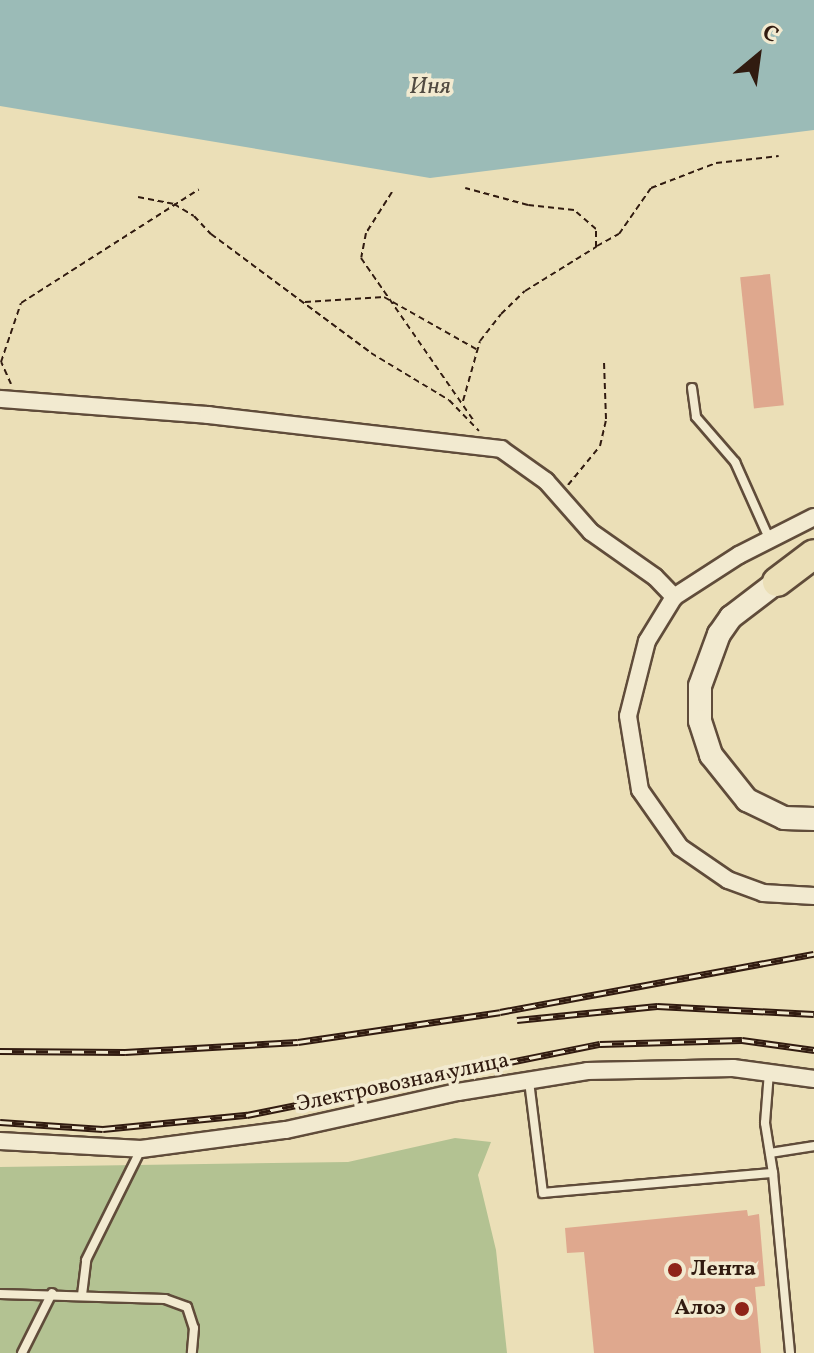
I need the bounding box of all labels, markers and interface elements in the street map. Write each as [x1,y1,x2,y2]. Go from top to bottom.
north arrow [718,16,798,96]
text: С [756,18,784,52]
water label: Иня [409,74,451,102]
street label: Электровозная улица [294,1048,512,1118]
place label: Лента [691,1257,756,1283]
marker: Лента [666,1261,684,1279]
place label: Алоэ [674,1296,726,1322]
marker: Алоэ [733,1300,751,1318]

